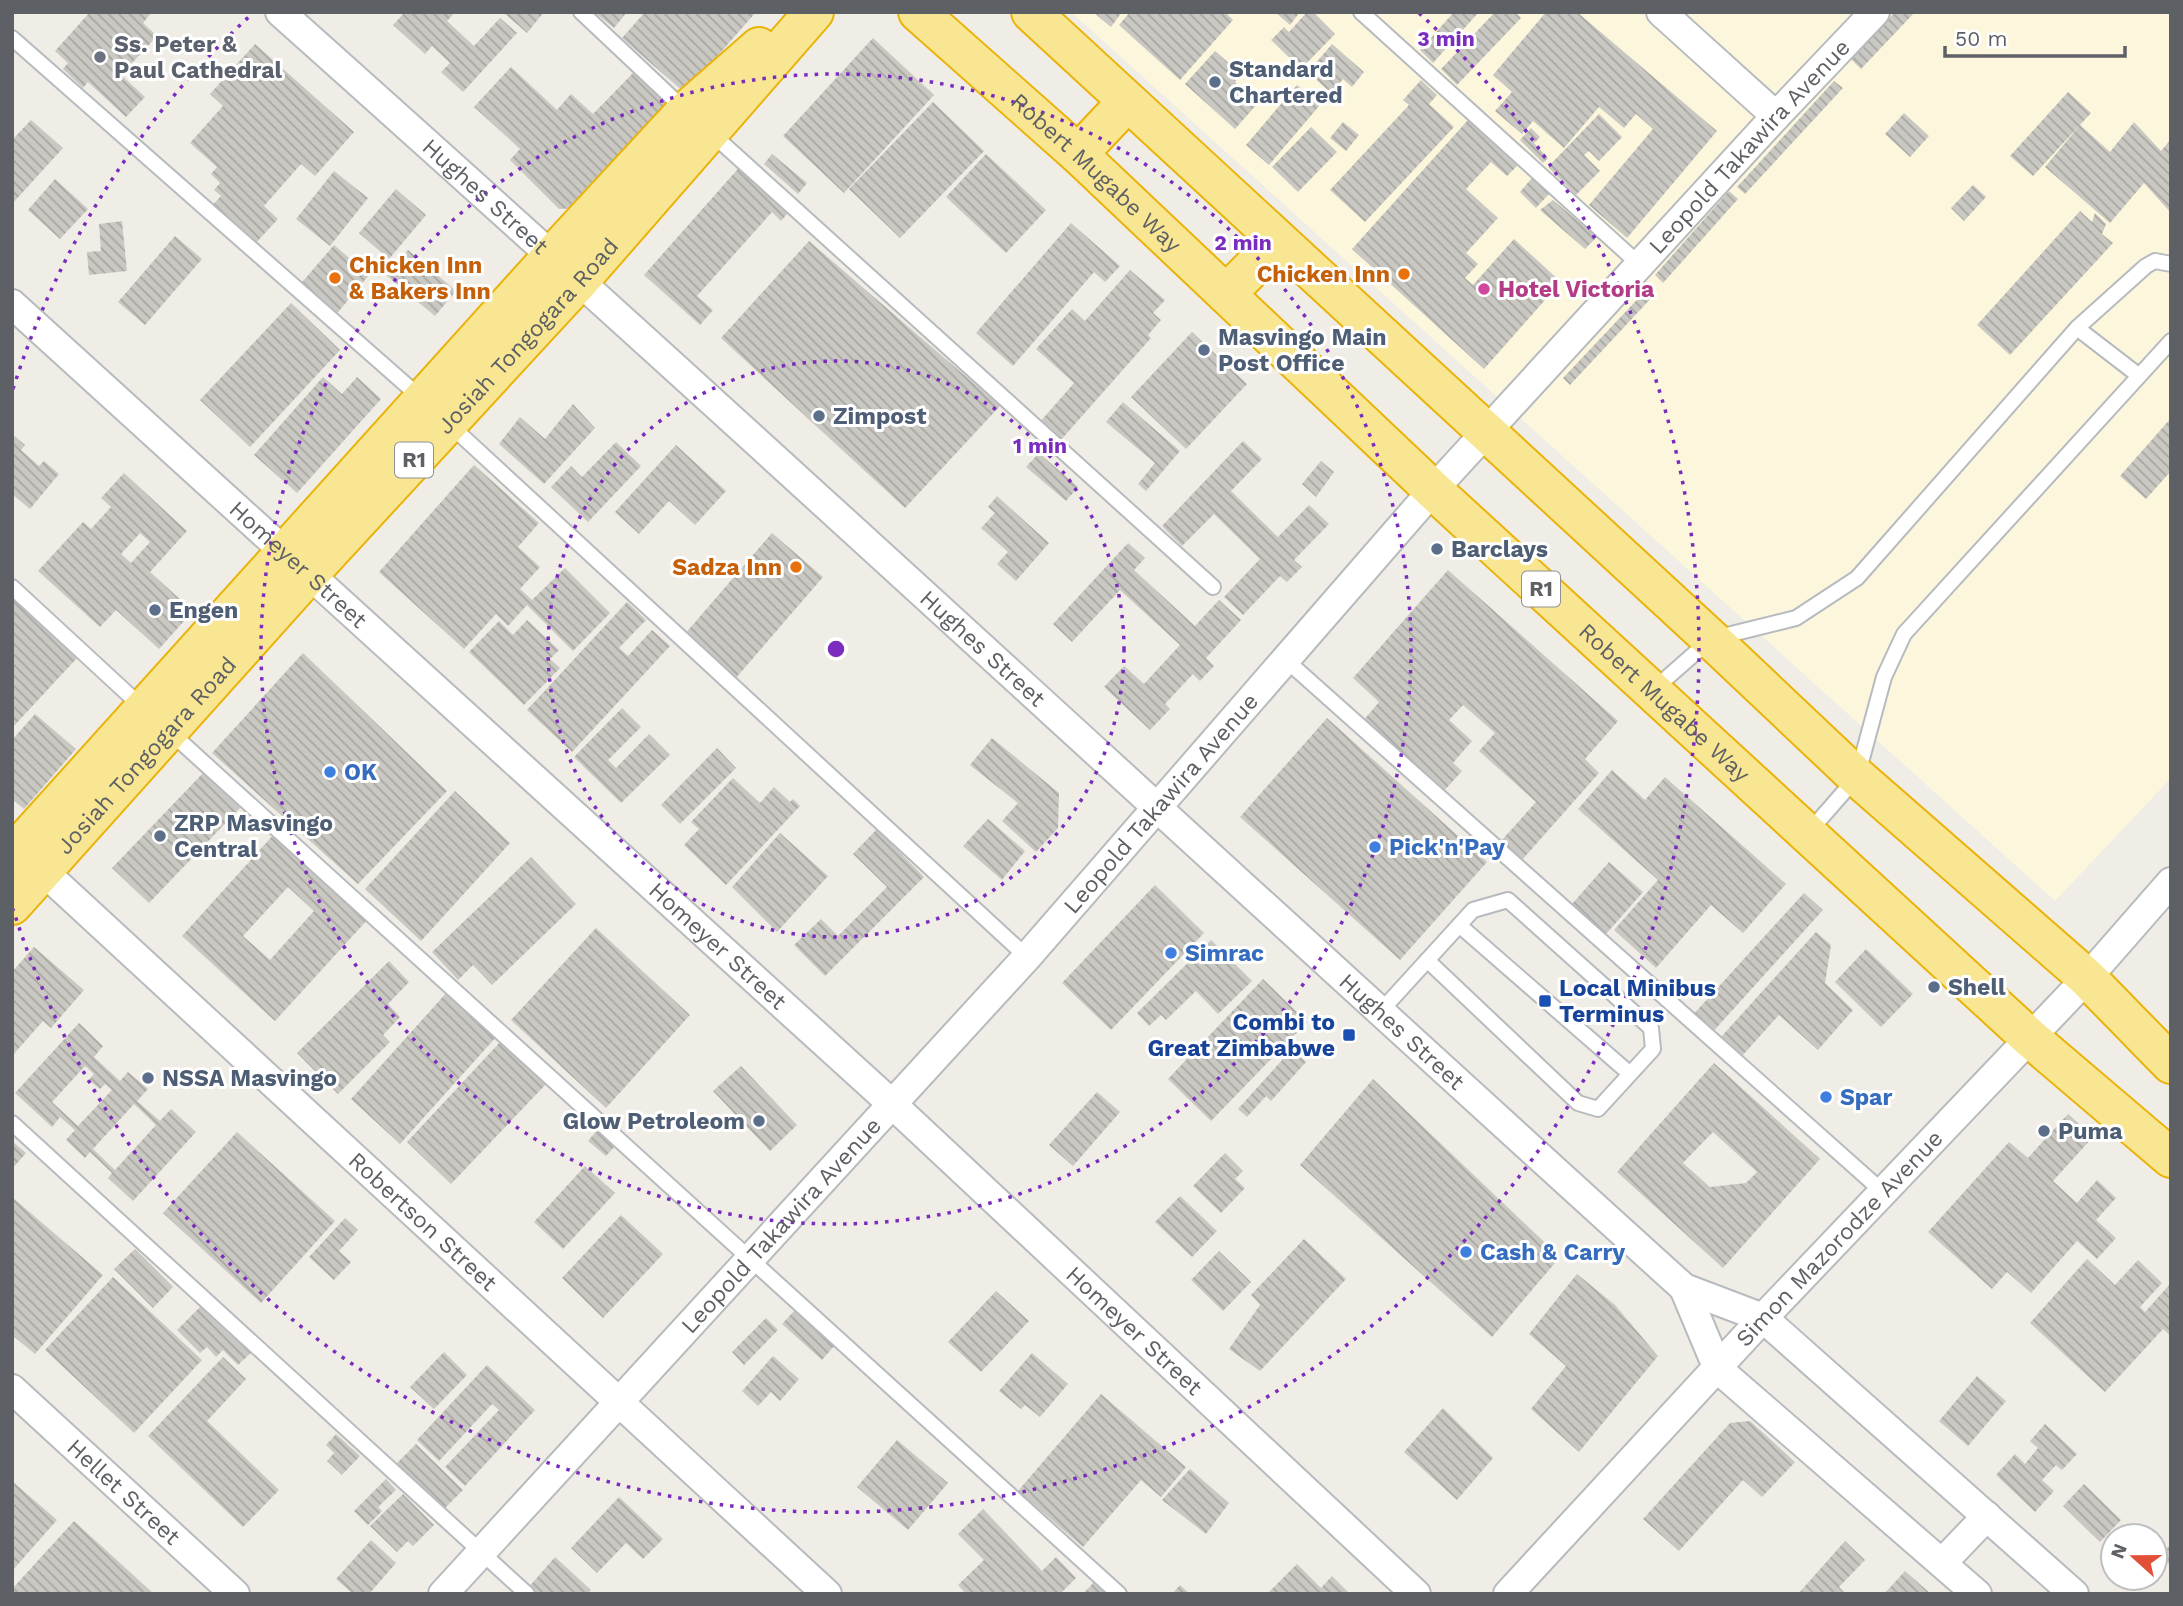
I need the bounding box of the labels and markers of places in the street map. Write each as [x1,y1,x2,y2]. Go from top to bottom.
place label: Ss. Peter & Paul Cathedral [114,31,283,84]
marker: Ss. Peter & Paul Cathedral [92,49,108,65]
place label: Standard Chartered [1229,56,1343,109]
marker: Standard Chartered [1207,74,1223,90]
place label: Chicken Inn & Bakers Inn [349,252,491,305]
place label: Chicken Inn [1257,261,1390,288]
marker: Chicken Inn [1396,266,1412,282]
marker: Chicken Inn & Bakers Inn [327,270,343,286]
place label: Hotel Victoria [1498,276,1655,303]
marker: Hotel Victoria [1476,281,1492,297]
place label: Masvingo Main Post Office [1218,324,1387,377]
marker: Masvingo Main Post Office [1196,342,1212,358]
place label: Zimpost [833,403,926,430]
marker: Zimpost [811,408,827,424]
place label: Barclays [1451,536,1548,563]
marker: Barclays [1429,541,1445,557]
place label: Sadza Inn [672,554,782,581]
marker: Sadza Inn [788,559,804,575]
place label: Engen [169,597,238,624]
marker: Engen [147,602,163,618]
centre of rings [824,637,848,661]
place label: OK [344,759,377,786]
marker: OK [322,764,338,780]
place label: ZRP Masvingo Central [174,810,333,863]
marker: ZRP Masvingo Central [152,828,168,844]
place label: Pick'n'Pay [1389,834,1505,861]
marker: Pick'n'Pay [1367,839,1383,855]
place label: Simrac [1185,940,1264,967]
marker: Simrac [1163,945,1179,961]
place label: Shell [1948,974,2006,1001]
place label: Local Minibus Terminus [1559,975,1716,1028]
marker: Shell [1926,979,1942,995]
marker: Local Minibus Terminus [1537,993,1553,1009]
place label: Combi to Great Zimbabwe [1147,1009,1335,1062]
marker: Combi to Great Zimbabwe [1341,1027,1357,1043]
place label: NSSA Masvingo [162,1065,337,1092]
marker: NSSA Masvingo [140,1070,156,1086]
place label: Spar [1840,1084,1892,1111]
marker: Spar [1818,1089,1834,1105]
place label: Glow Petroleom [563,1108,745,1135]
marker: Glow Petroleom [751,1113,767,1129]
place label: Puma [2058,1118,2123,1145]
marker: Puma [2036,1123,2052,1139]
place label: Cash & Carry [1480,1239,1625,1266]
marker: Cash & Carry [1458,1244,1474,1260]

